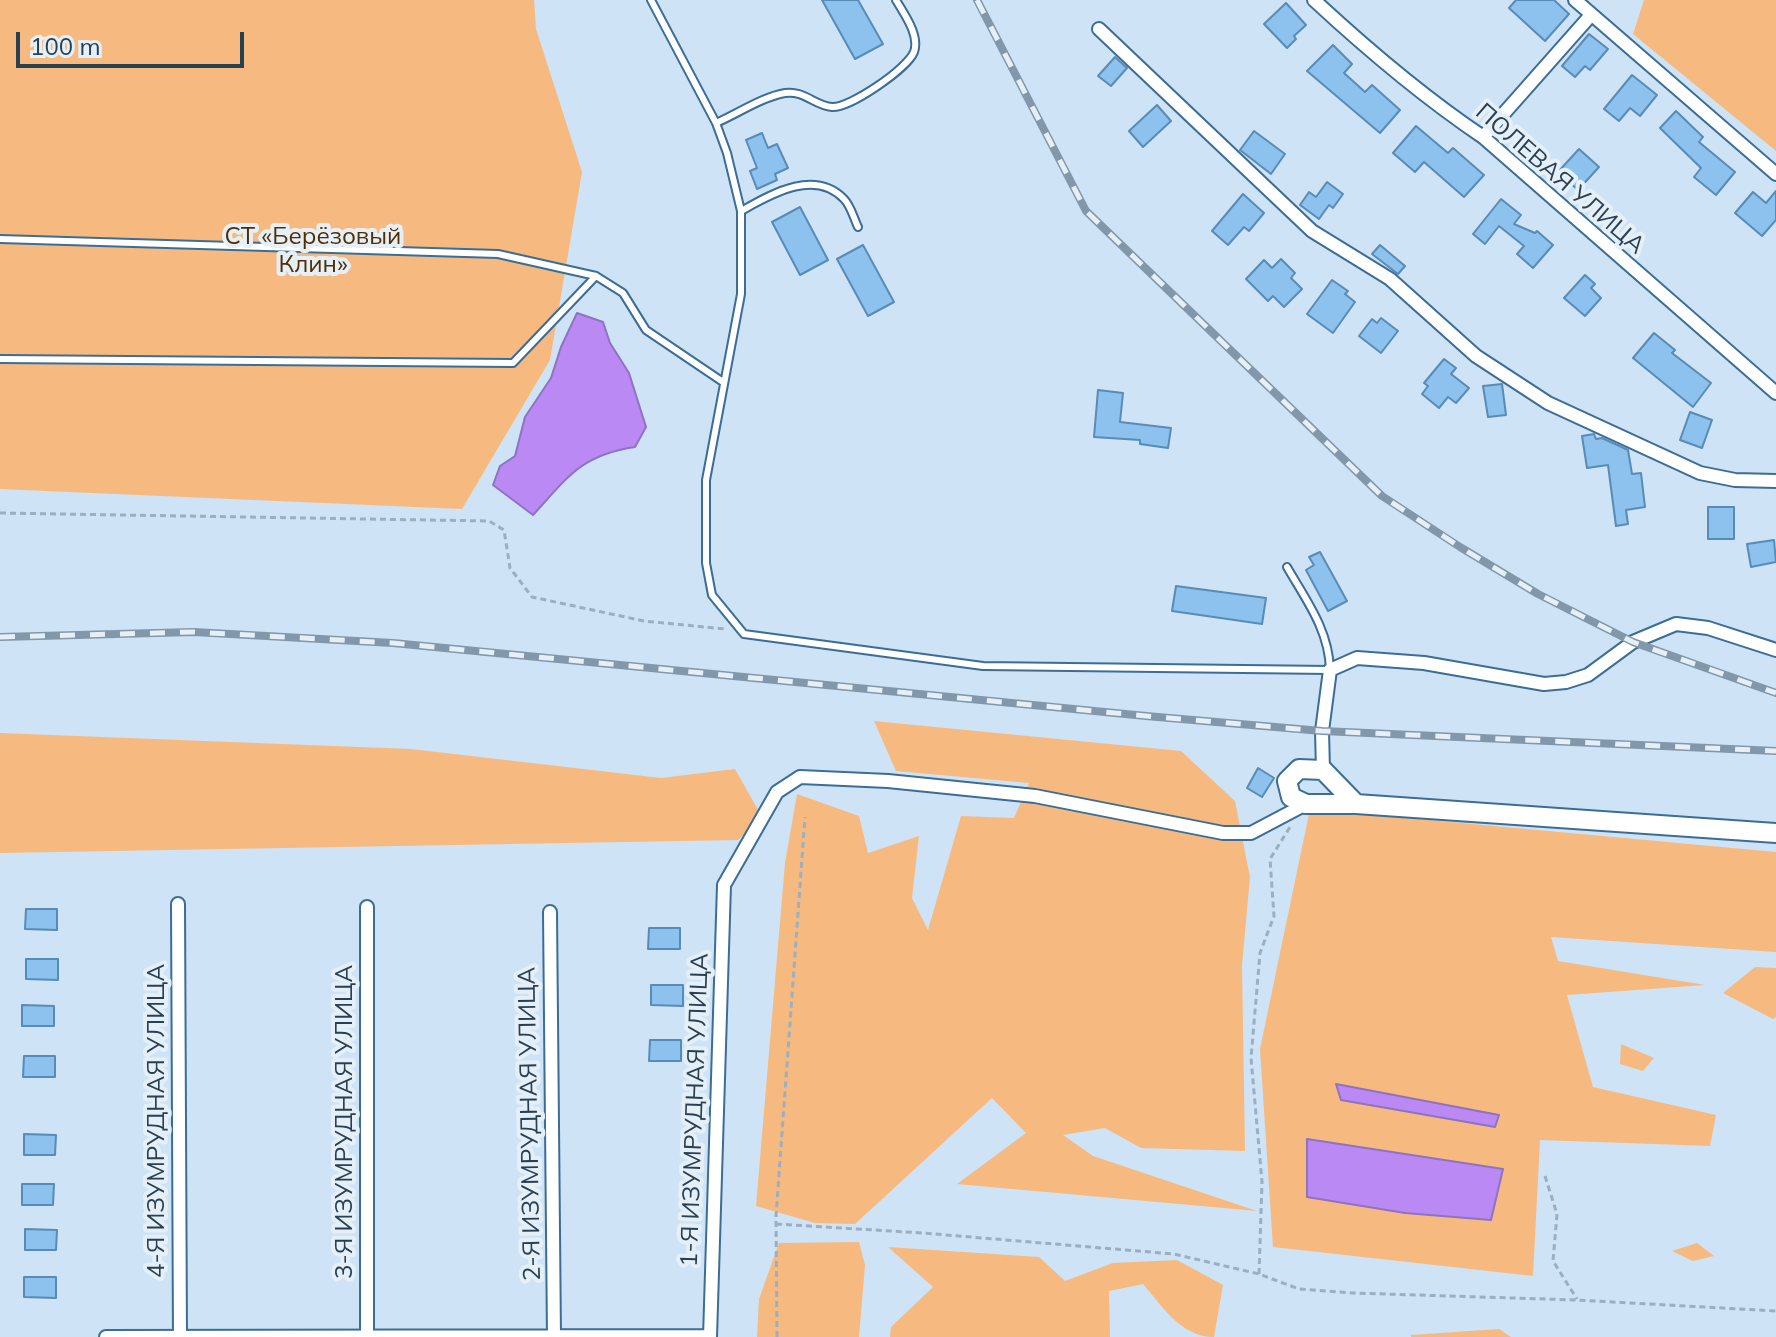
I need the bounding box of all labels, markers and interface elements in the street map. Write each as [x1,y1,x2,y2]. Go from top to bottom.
scale bar [20,16,248,66]
text: 100 m [30,31,101,61]
street label: ПОЛЕВАЯ УЛИЦА [1469,98,1651,260]
park label: СТ «Берёзовый Клин» [225,223,401,279]
street label: 1-Я ИЗУМРУДНАЯ УЛИЦА [675,953,715,1267]
street label: 4-Я ИЗУМРУДНАЯ УЛИЦА [143,964,171,1278]
street label: 3-Я ИЗУМРУДНАЯ УЛИЦА [331,965,359,1279]
street label: 2-Я ИЗУМРУДНАЯ УЛИЦА [513,967,547,1281]

